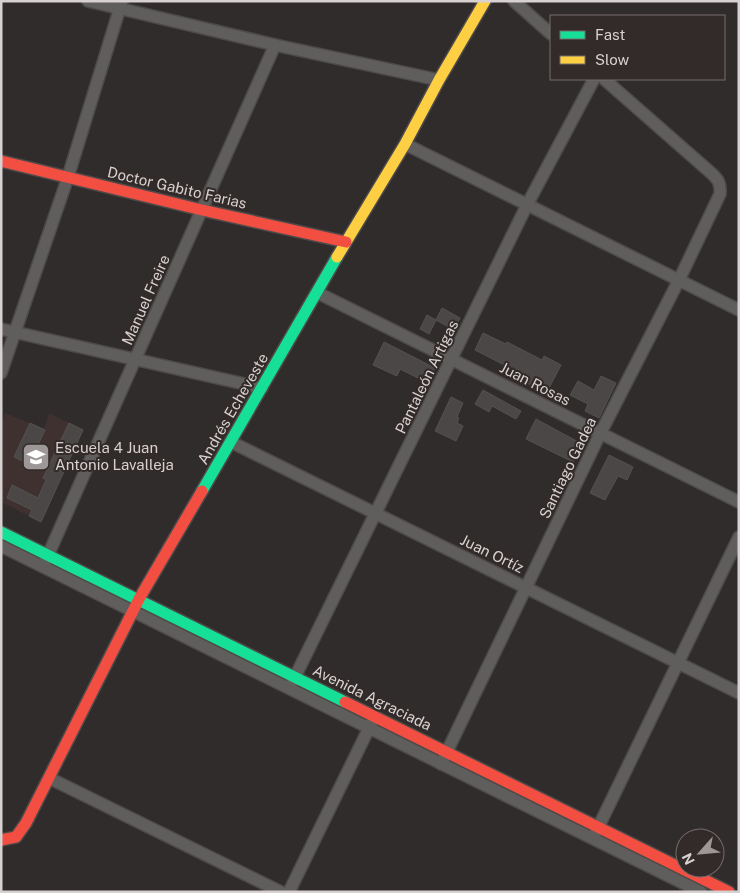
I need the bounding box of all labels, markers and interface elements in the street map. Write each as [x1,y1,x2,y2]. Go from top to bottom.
legend [550,15,725,80]
text: Fast [595,26,625,43]
text: Slow [595,51,630,68]
street label: Doctor Gabito Farias [106,163,248,212]
street label: Manuel Freire [118,252,173,347]
street label: Pantaleón Artigas [392,317,461,436]
street label: Andrés Echeveste [194,350,271,467]
street label: Juan Rosas [497,359,573,409]
street label: Santiago Gadea [536,414,599,521]
place label: Escuela 4 Juan Antonio Lavalleja [55,439,174,473]
school or university icon: Escuela 4 Juan Antonio Lavalleja [21,442,51,472]
street label: Juan Ortíz [458,531,527,576]
street label: Avenida Agraciada [310,661,434,734]
north arrow [675,828,725,878]
text: N [679,850,698,867]

